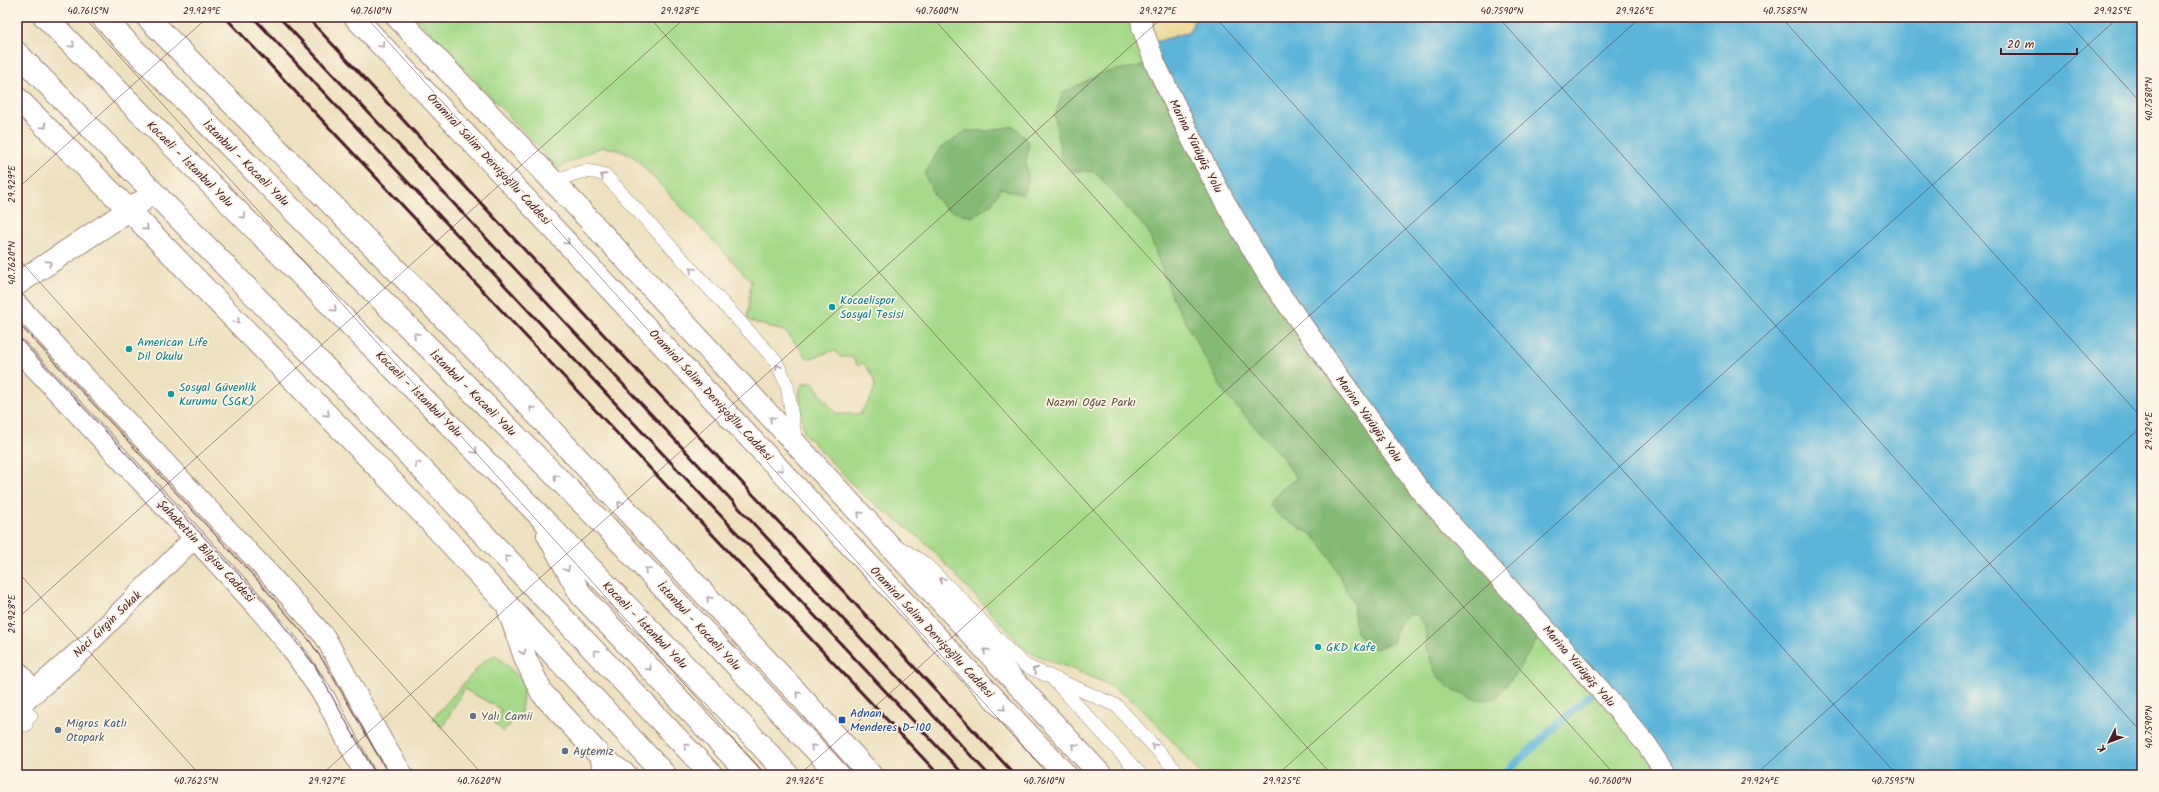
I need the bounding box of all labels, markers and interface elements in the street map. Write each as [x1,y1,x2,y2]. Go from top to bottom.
text: 40.7615°N [67,3,109,19]
text: 29.929°E [183,3,222,19]
text: 40.7610°N [350,3,392,19]
text: 29.928°E [660,3,701,19]
text: 40.7600°N [915,3,959,19]
text: 29.927°E [1139,3,1178,19]
text: 40.7590°N [1481,3,1524,19]
text: 29.926°E [1616,3,1655,19]
text: 40.7585°N [1763,3,1807,19]
text: 29.925°E [2094,3,2133,19]
scale bar [2001,30,2077,56]
text: 20 m [2007,35,2035,54]
one-way arrow [67,40,75,48]
one-way arrow [377,41,384,48]
text: 40.7580°N [2141,77,2157,121]
street label: Oramiral Salim Dervişoğllu Caddesi [422,89,556,231]
street label: Marina Yürüyüş Yolu [1164,96,1228,197]
street label: İstanbul - Kocaeli Yolu [198,116,294,211]
street label: Kocaeli - İstanbul Yolu [142,117,238,212]
one-way arrow [39,121,47,129]
text: 29.929°E [4,164,20,203]
one-way arrow [601,174,608,181]
one-way arrow [238,211,246,219]
one-way arrow [141,223,149,231]
one-way arrow [562,237,570,245]
text: 40.7620°N [4,241,20,285]
one-way arrow [45,261,52,268]
one-way arrow [689,267,697,275]
place label: Kocaelispor Sosyal Tesisi [840,291,905,324]
marker: Kocaelispor Sosyal Tesisi [827,302,837,312]
one-way arrow [329,304,337,312]
one-way arrow [232,316,240,324]
street label: Oramiral Salim Dervişoğllu Caddesi [644,325,778,467]
one-way arrow [413,332,420,340]
place label: American Life Dil Okulu [137,333,208,366]
marker: American Life Dil Okulu [124,344,134,354]
street label: İstanbul - Kocaeli Yolu [425,346,521,441]
street label: Kocaeli - İstanbul Yolu [371,347,467,442]
one-way arrow [776,364,783,371]
street label: Marina Yürüyüş Yolu [1330,372,1407,467]
place label: Sosyal Güvenlik Kurumu (SGK) [179,378,257,411]
marker: Sosyal Güvenlik Kurumu (SGK) [166,389,176,399]
park label: Nazmi Oğuz Parkı [1046,393,1136,412]
one-way arrow [529,406,536,414]
one-way arrow [322,409,330,417]
text: 29.924°E [2141,411,2157,450]
one-way arrow [769,416,777,424]
one-way arrow [470,446,478,454]
one-way arrow [414,461,422,469]
one-way arrow [776,465,783,472]
one-way arrow [553,474,561,482]
street label: Şahabettin Bilgisu Caddesi [153,495,259,608]
one-way arrow [617,501,625,509]
one-way arrow [858,511,865,519]
one-way arrow [504,555,511,563]
street label: Oramiral Salim Dervişoğllu Caddesi [865,562,999,704]
one-way arrow [562,564,569,572]
one-way arrow [644,567,652,575]
street label: Kocaeli - İstanbul Yolu [597,577,692,674]
street label: İstanbul - Kocaeli Yolu [652,577,745,675]
one-way arrow [939,578,947,585]
street label: Naci Girgin Sokak [69,586,146,662]
text: 29.928°E [4,593,20,634]
one-way arrow [706,596,714,604]
street label: Marina Yürüyüş Yolu [1538,621,1620,712]
place label: GKD Kafe [1326,638,1376,657]
marker: GKD Kafe [1313,642,1323,652]
one-way arrow [984,648,991,656]
one-way arrow [519,649,527,656]
one-way arrow [593,649,601,657]
one-way arrow [645,663,652,671]
one-way arrow [1032,667,1040,675]
one-way arrow [795,691,802,699]
one-way arrow [998,703,1006,711]
place label: Adnan Menderes D-100 [850,704,931,737]
text: 40.7590°N [2141,705,2157,748]
place label: Yalı Camii [481,707,534,726]
marker: Yalı Camii [468,711,478,721]
place label: Migros Katlı Otopark [66,714,127,747]
marker: Adnan Menderes D-100 [837,715,847,725]
north arrow [2089,722,2129,762]
marker: Migros Katlı Otopark [53,725,63,735]
text: K [2093,739,2111,757]
place label: Aytemiz [573,742,614,761]
one-way arrow [1151,743,1159,751]
one-way arrow [684,744,691,751]
one-way arrow [810,744,817,752]
one-way arrow [1072,744,1079,751]
marker: Aytemiz [560,746,570,756]
text: 40.7625°N [174,773,218,789]
text: 29.927°E [308,773,347,789]
text: 40.7620°N [457,773,501,789]
text: 29.926°E [786,773,825,789]
text: 40.7610°N [1023,773,1065,789]
text: 29.925°E [1263,773,1302,789]
text: 40.7600°N [1588,773,1632,789]
text: 29.924°E [1741,773,1780,789]
text: 40.7595°N [1871,773,1915,789]

